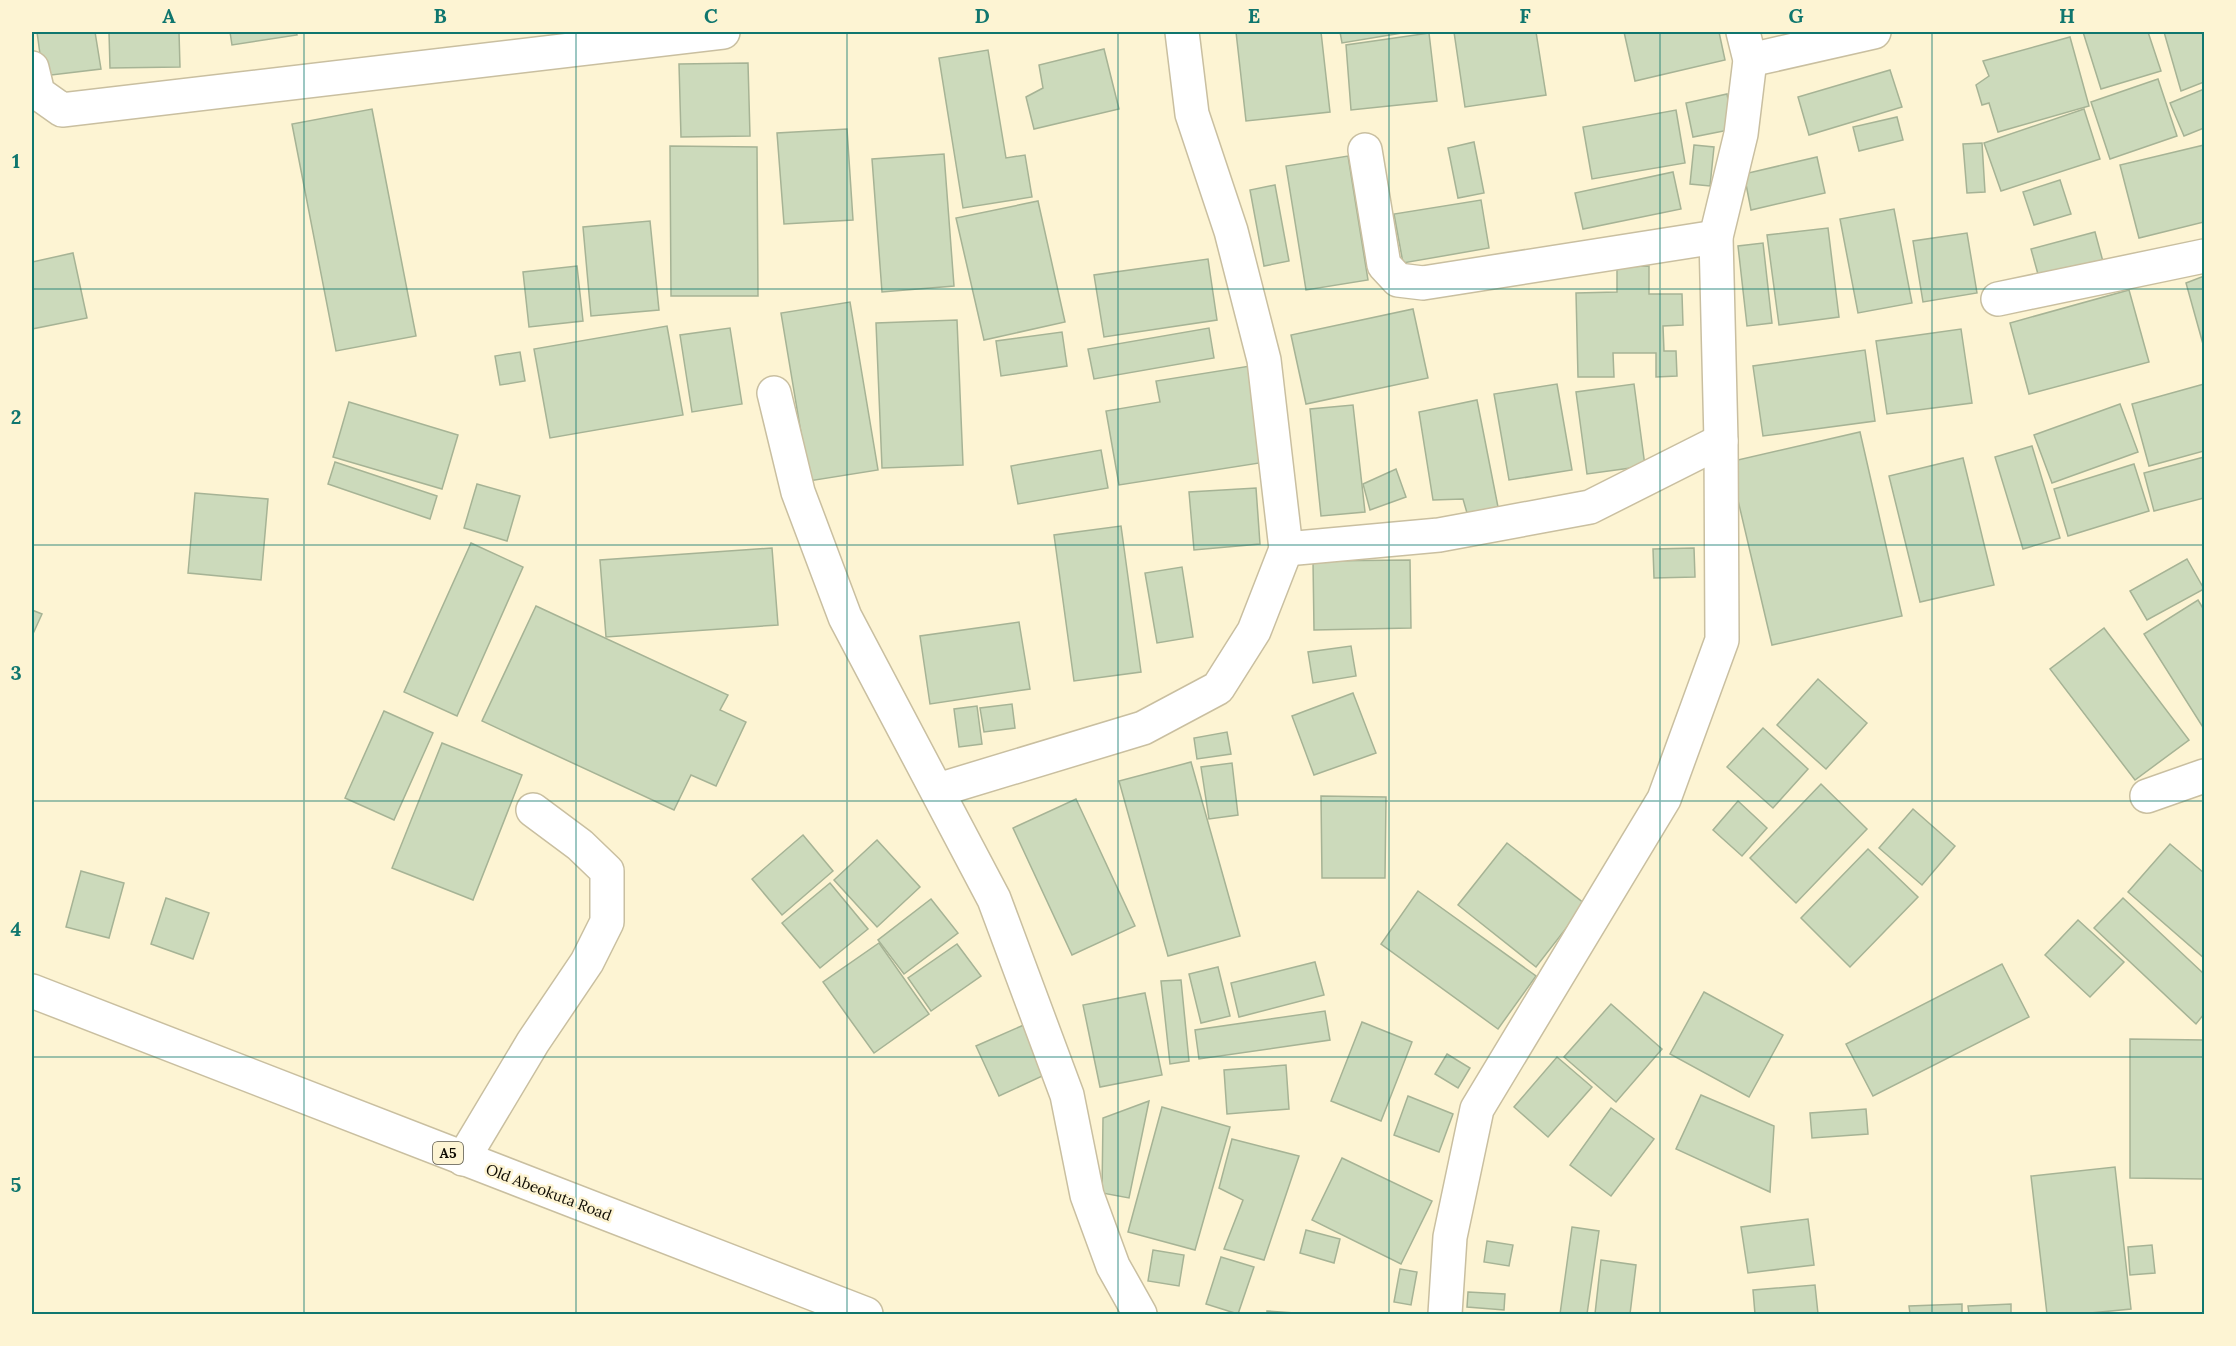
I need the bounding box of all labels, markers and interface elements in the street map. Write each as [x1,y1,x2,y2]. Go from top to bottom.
text: A [162,3,176,28]
text: B [433,3,447,28]
text: C [704,3,718,28]
text: D [974,3,990,28]
text: E [1248,3,1260,28]
text: F [1519,3,1531,28]
text: G [1788,3,1804,28]
text: H [2059,3,2075,28]
text: 1 [12,148,20,173]
text: 2 [11,404,21,429]
text: 3 [10,660,22,685]
text: 4 [11,916,22,941]
road number: A5 [433,1142,463,1164]
street label: Old Abeokuta Road [483,1159,615,1225]
text: 5 [11,1172,22,1197]

